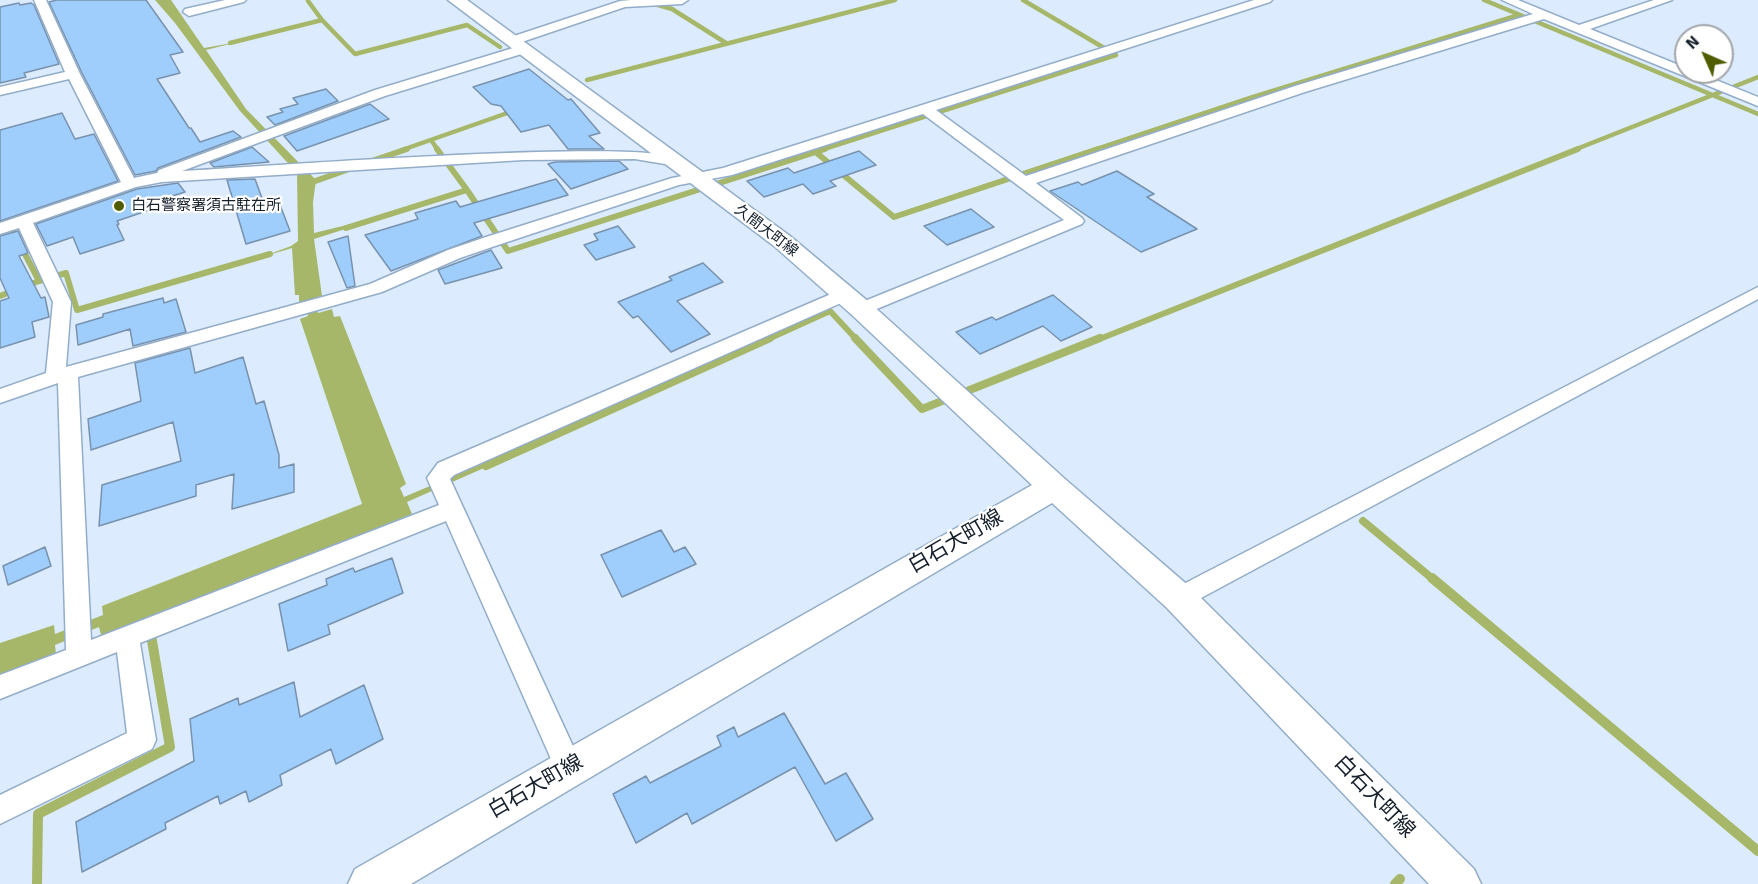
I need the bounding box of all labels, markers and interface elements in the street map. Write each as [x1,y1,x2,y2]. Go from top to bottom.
north arrow [1674,24,1734,84]
text: N [1682,32,1704,54]
place label: 白石警察署須古駐在所 [131,197,281,215]
marker: 白石警察署須古駐在所 [112,199,126,213]
street label: 久間大町線 [731,201,801,261]
street label: 白石大町線 [904,505,1008,579]
street label: 白石大町線 [484,750,588,824]
street label: 白石大町線 [1328,750,1420,844]

